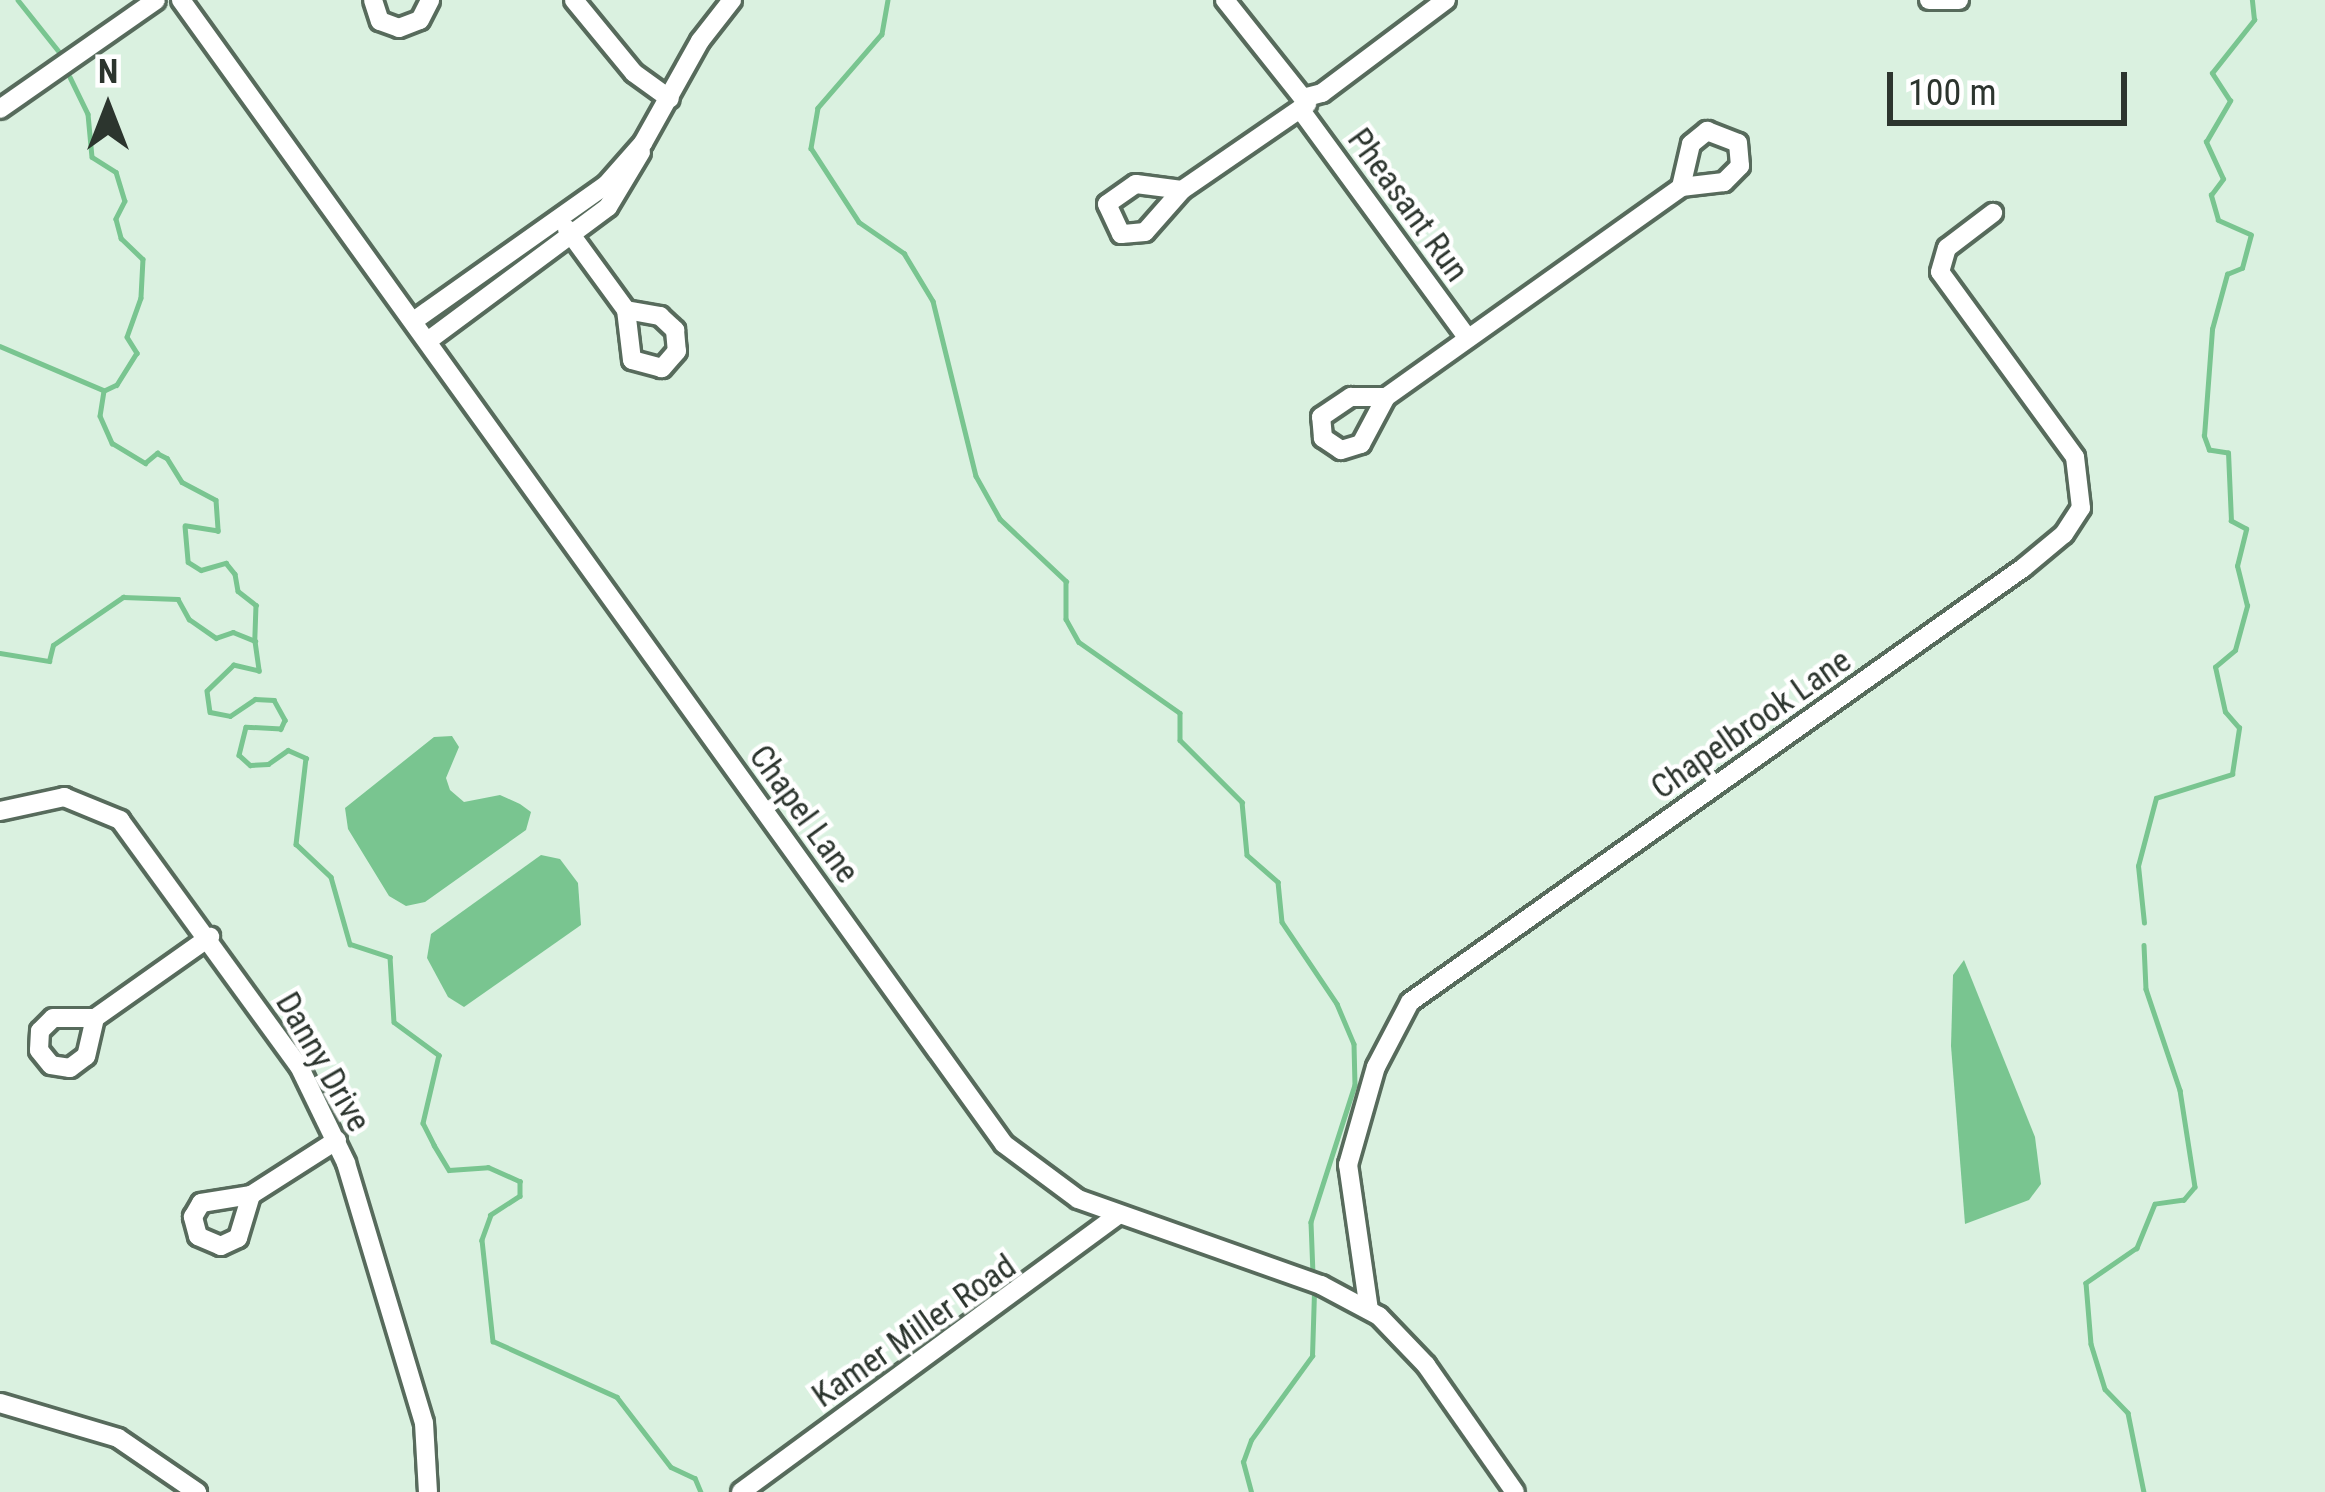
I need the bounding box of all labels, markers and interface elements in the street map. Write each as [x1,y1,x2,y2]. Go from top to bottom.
north arrow [48,48,168,168]
scale bar [1893,48,2133,122]
text: N [98,52,118,91]
text: 100 m [1908,72,1997,114]
street label: Pheasant Run [1339,121,1477,289]
street label: Chapelbrook Lane [1644,641,1858,807]
street label: Chapel Lane [741,738,867,890]
street label: Danny Drive [267,986,379,1138]
street label: Kamer Miller Road [805,1246,1023,1416]

